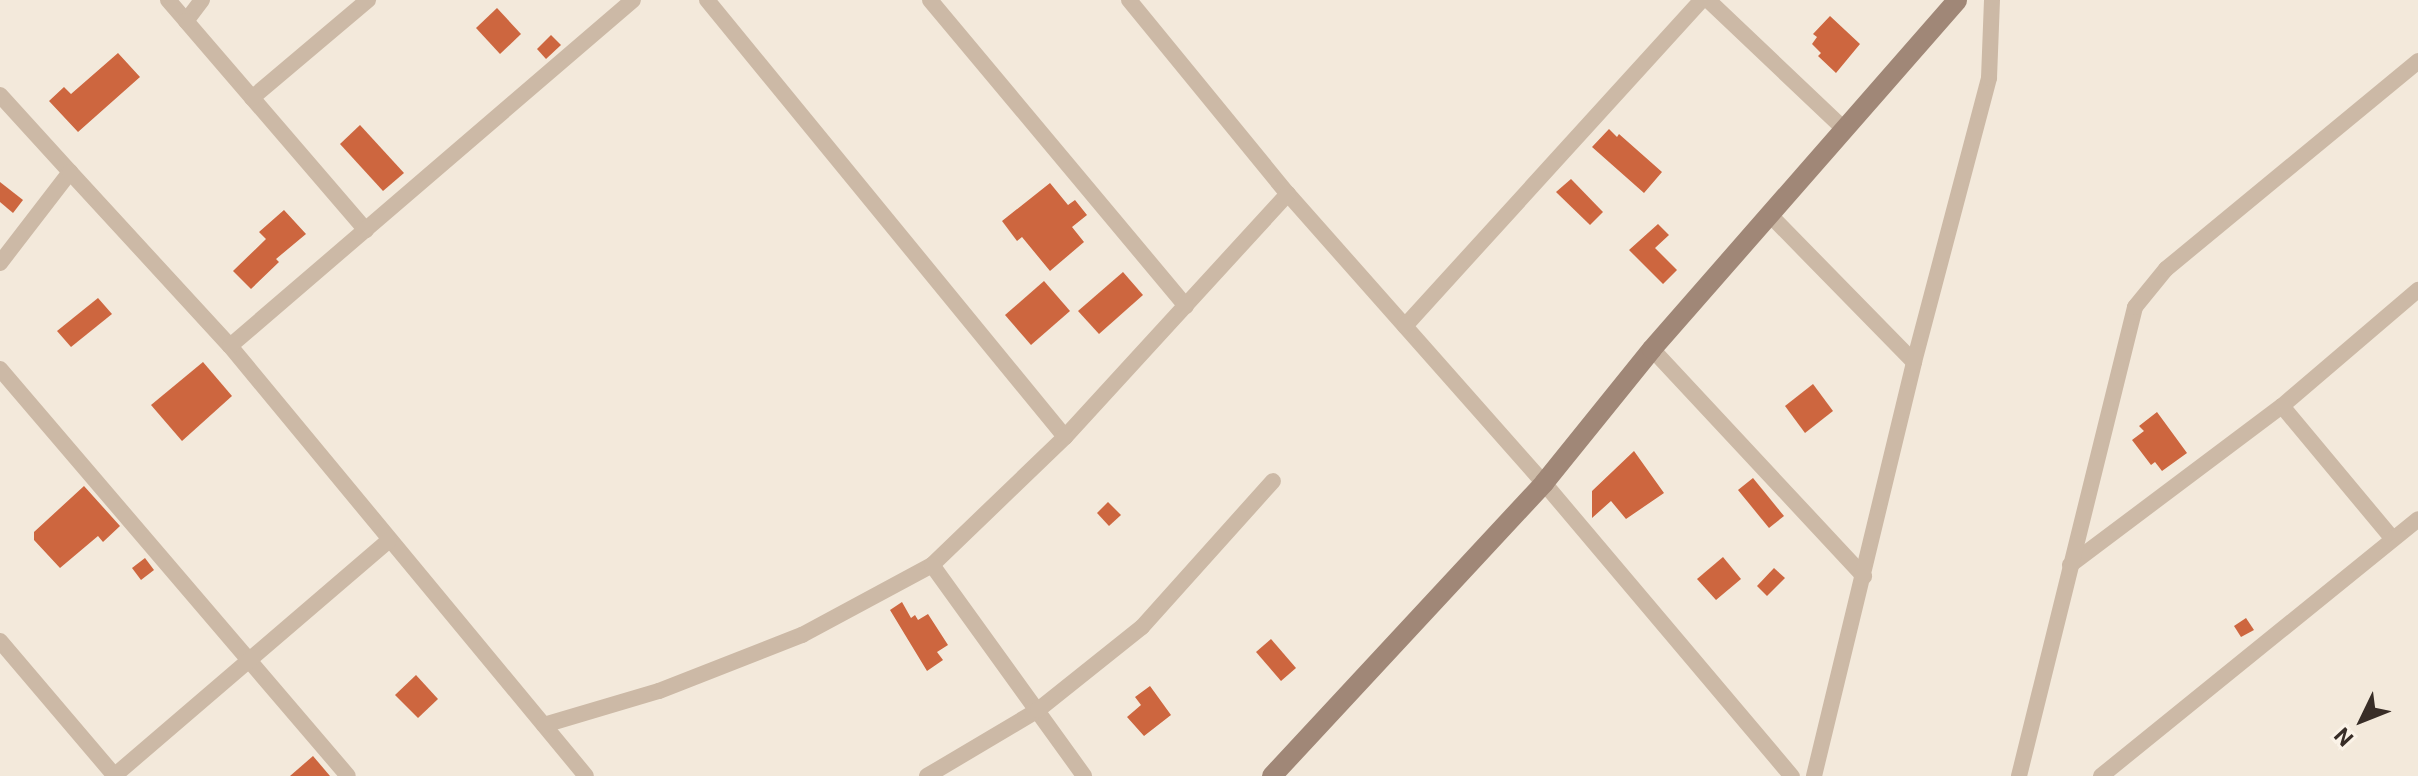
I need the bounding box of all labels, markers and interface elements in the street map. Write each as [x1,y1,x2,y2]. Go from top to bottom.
north arrow [2322,680,2402,760]
text: N [2330,723,2359,751]

